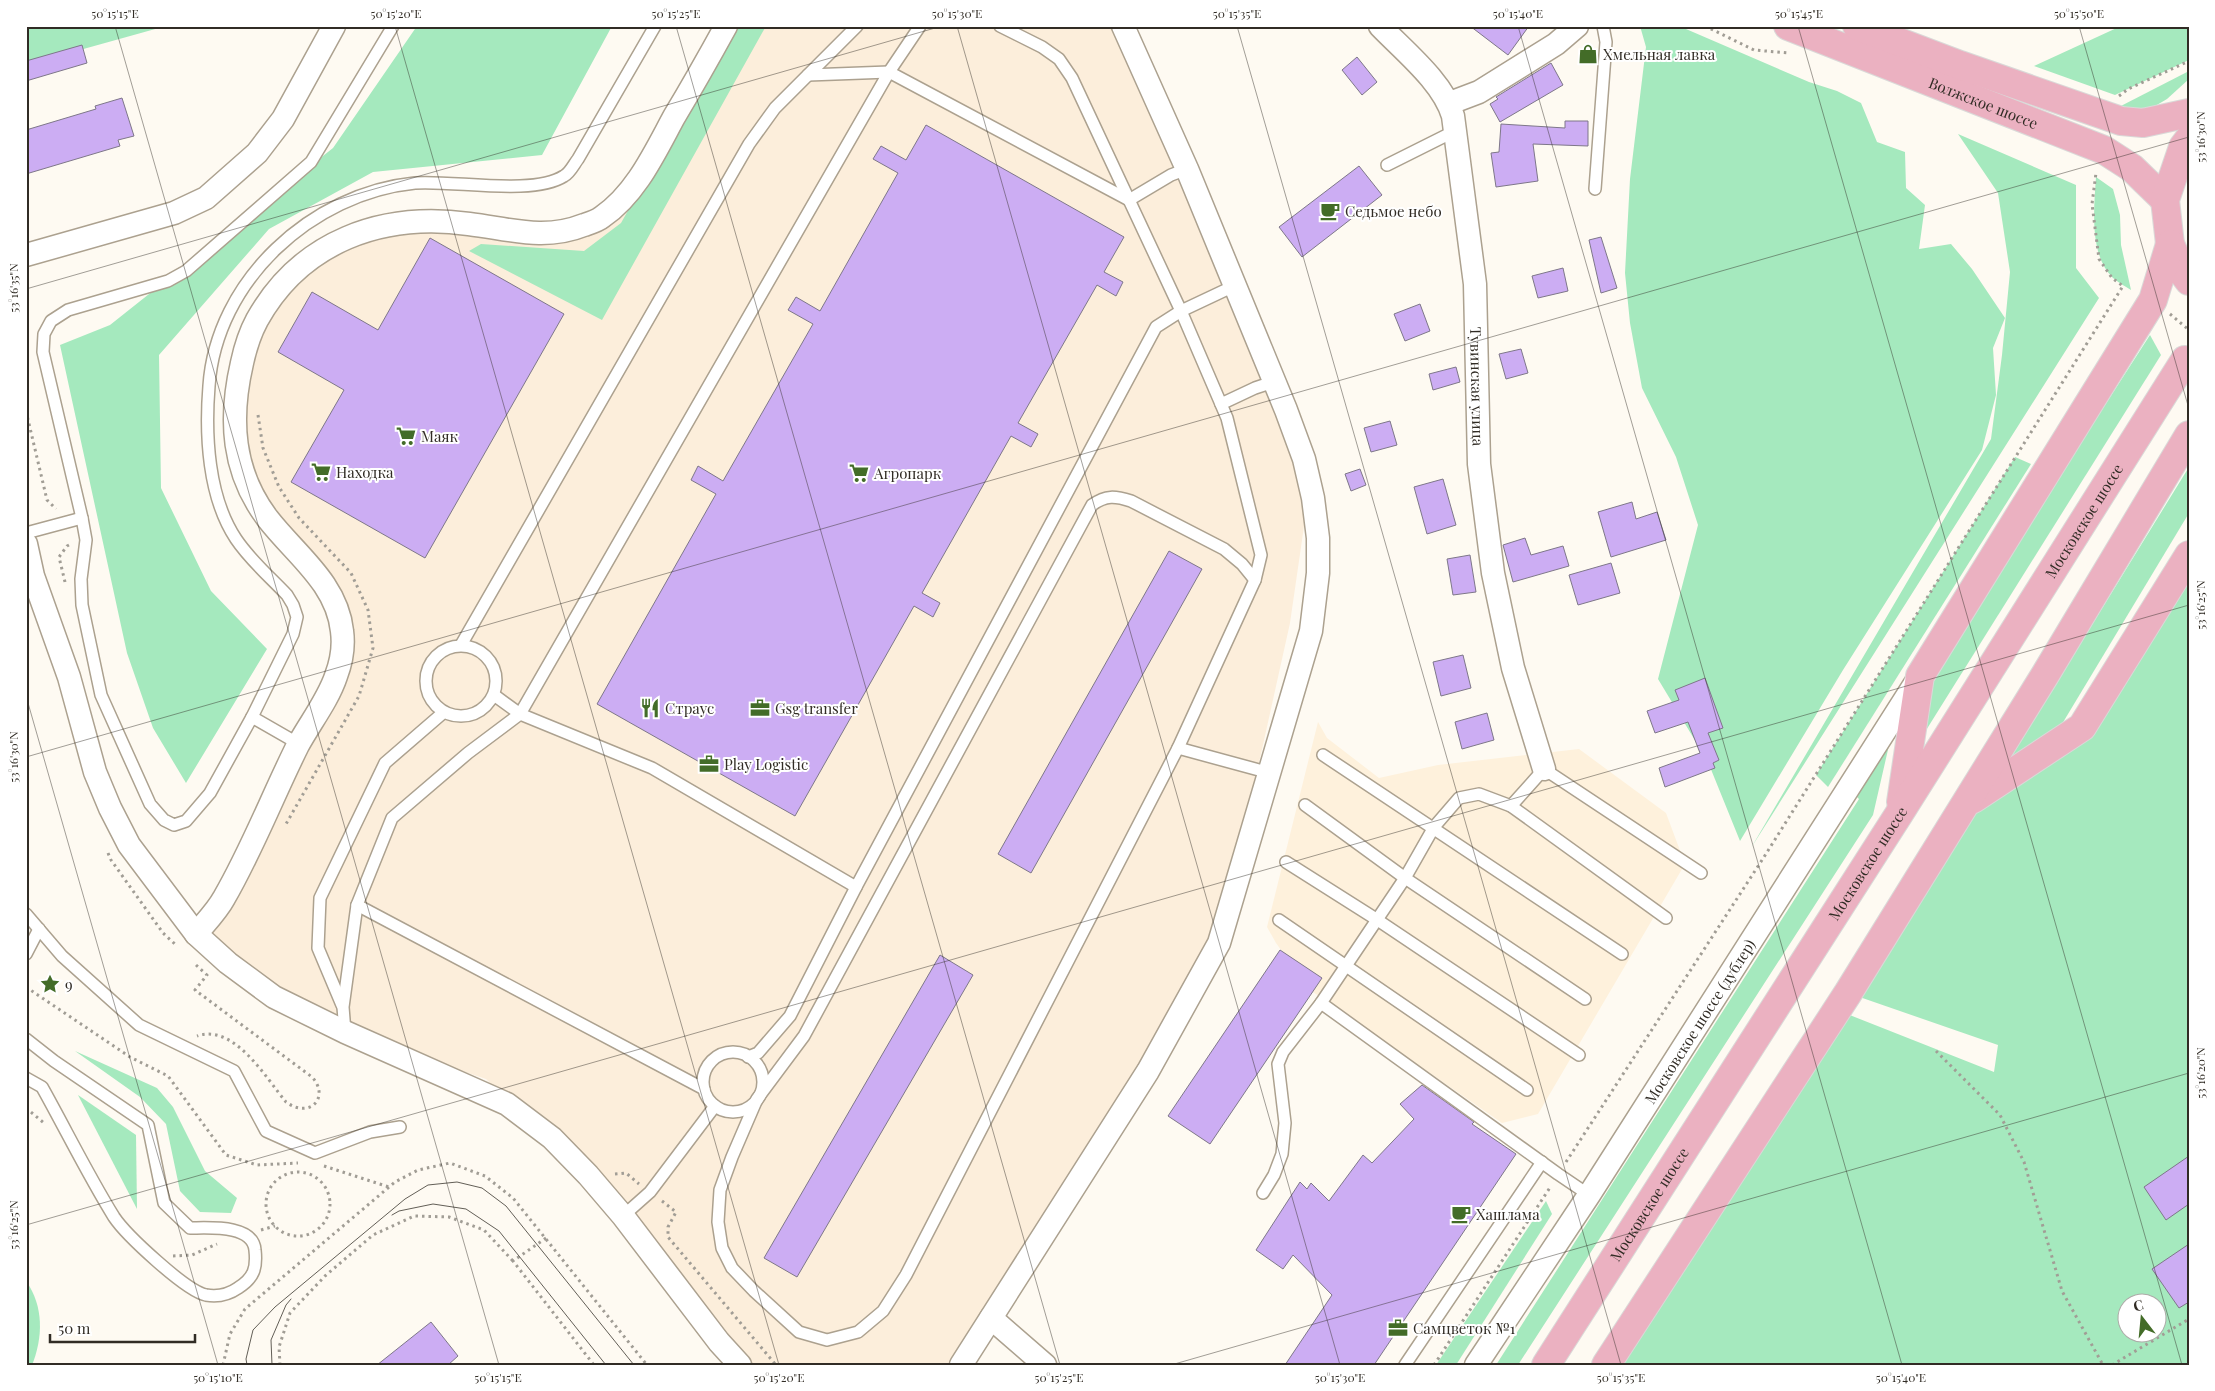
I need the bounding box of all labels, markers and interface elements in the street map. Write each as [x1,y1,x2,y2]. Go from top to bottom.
text: 50°15'15"E [91,5,139,21]
text: 50°15'20"E [370,5,422,21]
text: 50°15'25"E [652,5,700,21]
text: 50°15'30"E [932,5,982,21]
text: 50°15'35"E [1213,5,1261,21]
text: 50°15'40"E [1493,5,1543,21]
text: 50°15'45"E [1775,5,1823,21]
text: 50°15'50"E [2054,5,2104,21]
shop icon: Хмельная лавка [1577,43,1599,65]
place label: Хмельная лавка [1603,44,1716,64]
street label: Волжское шоссе [1926,72,2041,133]
text: 53°16'30"N [2192,111,2208,163]
cafe icon: Седьмое небо [1319,200,1341,222]
place label: Седьмое небо [1345,201,1442,221]
text: 53°16'35"N [5,263,21,313]
street label: Тувинская улица [1466,327,1489,447]
supermarket icon: Маяк [395,425,417,447]
place label: Маяк [421,426,459,446]
street label: Московское шоссе [2040,460,2127,582]
supermarket icon: Находка [310,461,332,483]
place label: Находка [336,462,394,482]
supermarket icon: Агропарк [848,462,870,484]
place label: Агропарк [873,463,942,483]
text: 53°16'25"N [2192,580,2208,630]
restaurant icon: Страус [639,697,661,719]
office icon: Gsg transfer [749,697,771,719]
place label: Страус [665,698,714,718]
place label: Gsg transfer [775,698,858,718]
text: 53°16'30"N [5,731,21,783]
office icon: Play Logistic [698,753,720,775]
place label: Play Logistic [724,754,808,774]
street label: Московское шоссе [1824,802,1911,924]
street label: Московское шоссе (дублер) [1640,935,1760,1107]
place icon: 9 [39,973,61,995]
place label: 9 [65,974,73,994]
text: 53°16'20"N [2192,1047,2208,1099]
street label: Московское шоссе [1605,1143,1693,1265]
text: 53°16'25"N [5,1200,21,1250]
cafe icon: Хашлама [1450,1203,1472,1225]
place label: Хашлама [1476,1204,1540,1224]
north arrow [2118,1294,2168,1344]
text: С [2131,1294,2146,1316]
scale bar [50,1311,195,1343]
office icon: Самцветок №1 [1387,1317,1409,1339]
text: 50 m [58,1318,91,1338]
place label: Самцветок №1 [1413,1318,1516,1338]
text: 50°15'10"E [193,1369,243,1385]
text: 50°15'15"E [474,1369,522,1385]
text: 50°15'20"E [753,1369,805,1385]
text: 50°15'25"E [1035,1369,1083,1385]
text: 50°15'30"E [1315,1369,1365,1385]
text: 50°15'35"E [1597,1369,1645,1385]
text: 50°15'40"E [1876,1369,1926,1385]

